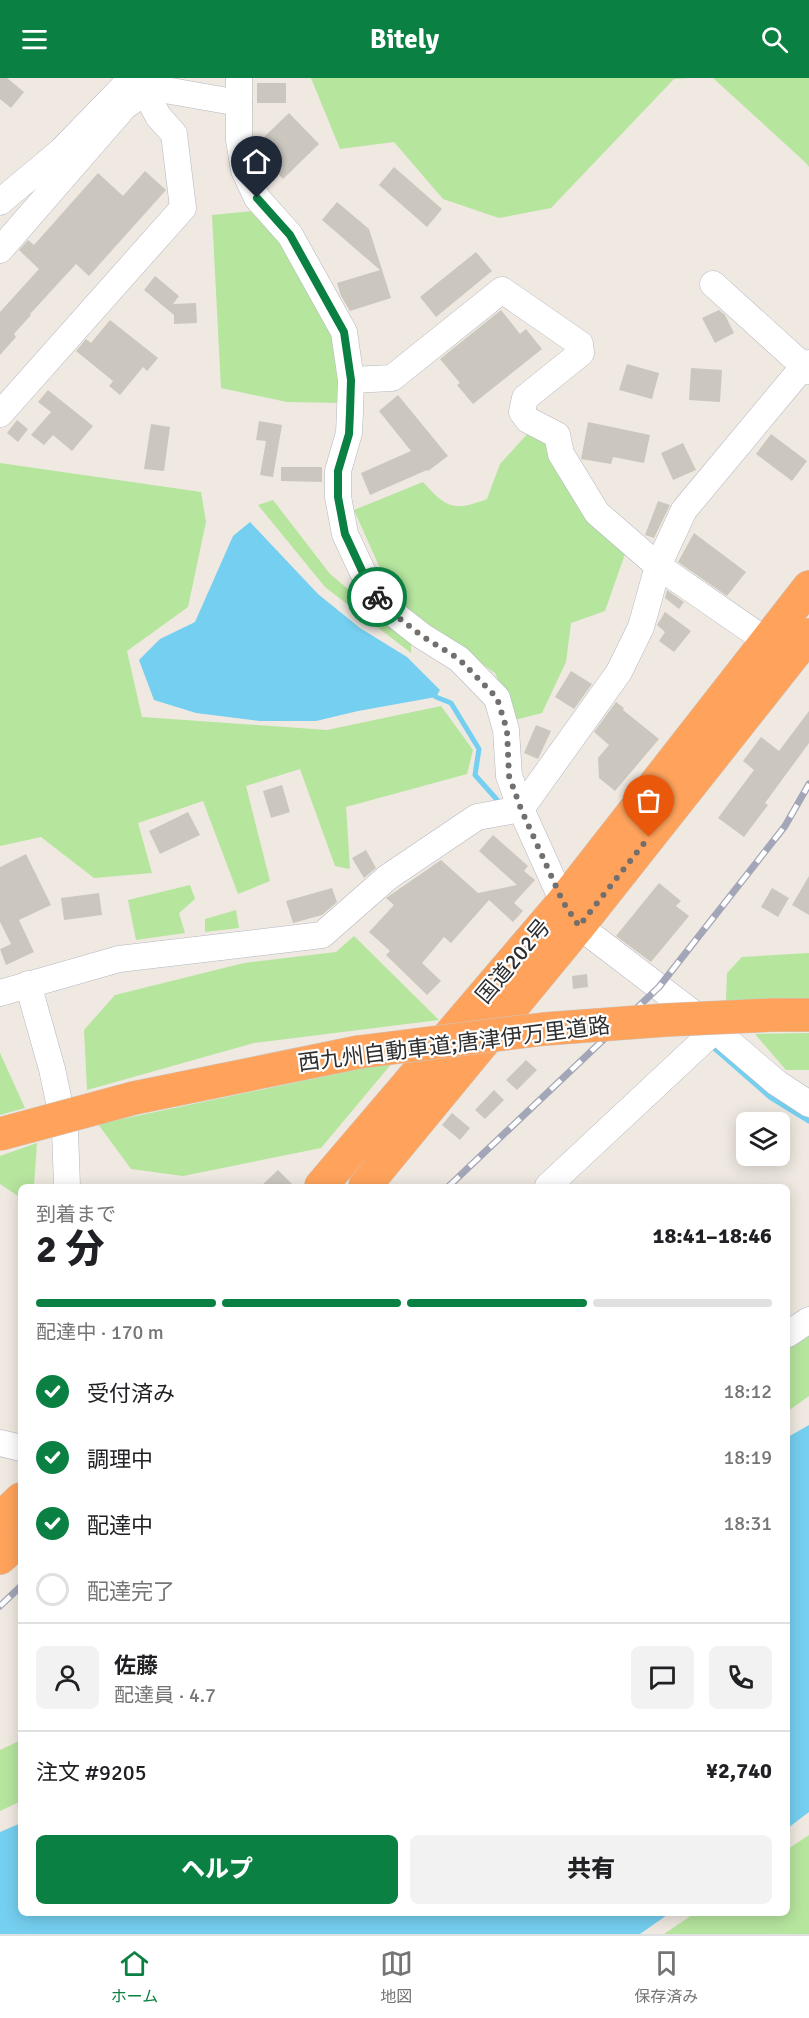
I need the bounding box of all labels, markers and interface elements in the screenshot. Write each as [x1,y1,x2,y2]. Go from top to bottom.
icon: menu [18,23,51,56]
text: Bitely [370,23,439,56]
icon: search [758,23,791,56]
pin [231,136,282,198]
icon: home [240,145,273,178]
courier [347,567,407,627]
icon: bike [361,581,394,614]
pin [623,775,674,837]
icon: bag [632,784,665,817]
street label: 国道202号 [470,913,556,1009]
street label: 西九州自動車道;唐津伊万里道路 [297,1011,611,1077]
map controls [736,1112,790,1166]
button: layers [736,1112,790,1166]
text: 到着まで [36,1202,116,1227]
text: 18:41–18:46 [653,1222,772,1249]
text: 2 分 [36,1225,105,1273]
text: 配達中 · 170 m [36,1320,164,1345]
icon: check [36,1375,69,1408]
text: 18:12 [723,1379,772,1404]
text: 受付済み [87,1380,175,1407]
icon: check [36,1441,69,1474]
text: 18:19 [723,1445,772,1470]
text: 調理中 [87,1446,153,1473]
icon: check [36,1507,69,1540]
text: 18:31 [723,1511,772,1536]
text: 配達中 [87,1512,153,1539]
text: 配達完了 [87,1578,175,1605]
button: person [36,1646,99,1709]
button: chat [631,1646,694,1709]
button: phone [709,1646,772,1709]
text: 佐藤 [114,1652,158,1679]
text: 配達員 · 4.7 [114,1683,216,1708]
text: ¥2,740 [706,1757,772,1784]
text: 注文 #9205 [36,1759,147,1786]
button: ヘルプ [36,1835,398,1904]
button: 共有 [410,1835,772,1904]
tab: ホーム [111,1947,158,2007]
tab: 地図 [380,1947,413,2007]
tab: 保存済み [634,1947,698,2007]

